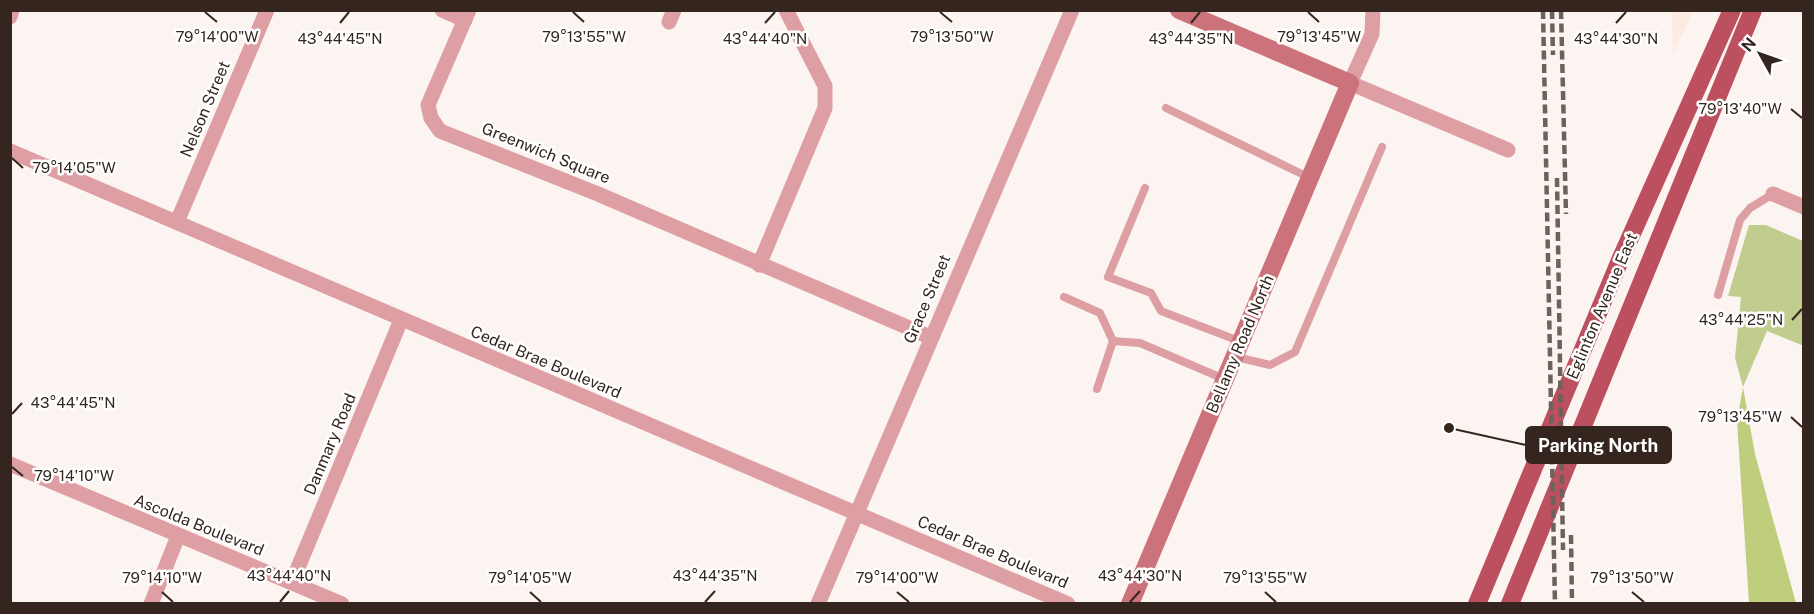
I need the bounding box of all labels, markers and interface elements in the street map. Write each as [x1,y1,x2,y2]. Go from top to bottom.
north arrow [1730,24,1790,84]
text: 79°14'00"W [175,28,259,45]
text: 79°13'55"W [542,28,626,45]
text: 79°13'50"W [910,28,994,45]
text: 79°13'45"W [1277,28,1361,45]
text: 43°44'45"N [298,30,383,47]
text: 43°44'40"N [723,30,807,47]
text: 43°44'35"N [1148,30,1234,47]
text: 43°44'30"N [1574,30,1658,47]
text: N [1738,34,1760,56]
street label: Nelson Street [176,58,234,160]
text: 79°13'40"W [1698,100,1782,117]
street label: Greenwich Square [479,119,613,187]
text: 79°14'05"W [32,159,116,176]
street label: Eglinton Avenue East [1563,230,1641,382]
street label: Grace Street [900,252,954,346]
street label: Bellamy Road North [1202,272,1278,416]
text: 43°44'25"N [1699,311,1783,328]
street label: Cedar Brae Boulevard [468,322,624,402]
street label: Danmary Road [300,390,360,498]
text: 43°44'45"N [31,394,116,411]
text: 79°13'45"W [1698,408,1782,425]
callout: Parking North [1526,427,1671,463]
text: Parking North [1538,435,1658,456]
text: 79°14'10"W [34,467,114,484]
street label: Ascolda Boulevard [131,490,267,560]
street label: Cedar Brae Boulevard [915,512,1071,592]
text: 43°44'40"N [247,567,331,584]
text: 43°44'35"N [672,567,758,584]
text: 43°44'30"N [1098,567,1182,584]
text: 79°14'10"W [122,569,202,586]
text: 79°14'05"W [488,569,572,586]
text: 79°14'00"W [855,569,939,586]
text: 79°13'55"W [1223,569,1307,586]
text: 79°13'50"W [1590,569,1674,586]

